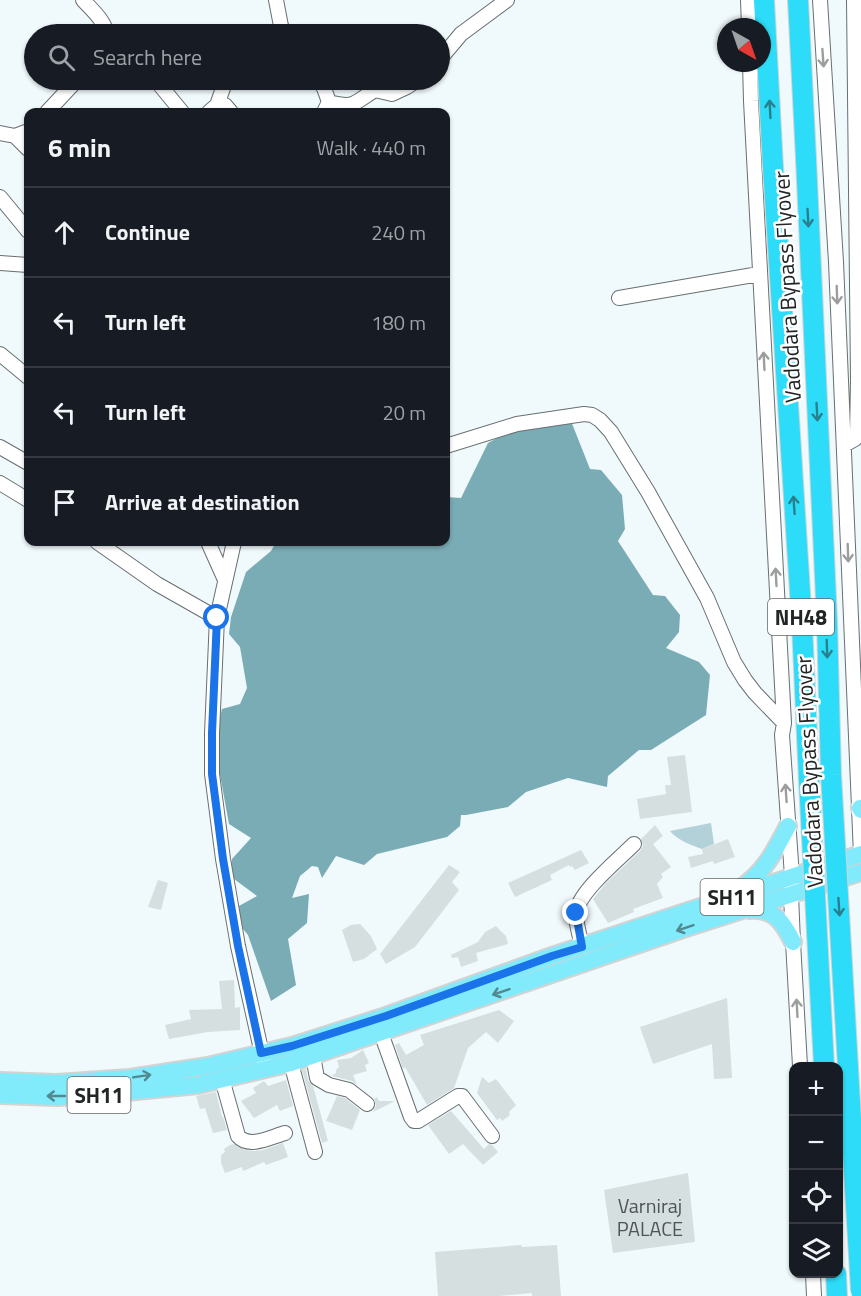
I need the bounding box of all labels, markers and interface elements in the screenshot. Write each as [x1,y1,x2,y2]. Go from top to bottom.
north arrow [717,18,771,72]
search box [24,24,450,90]
text: Search here [93,40,202,74]
icon: search [45,41,78,74]
one-way arrow [818,48,829,68]
one-way arrow [764,99,775,119]
text: 6 min [48,128,111,167]
text: Walk · 440 m [317,132,426,163]
street label: Vadodara Bypass Flyover [764,170,810,404]
one-way arrow [803,207,814,227]
text: Continue [105,215,190,249]
icon: ahead [48,216,81,249]
text: 240 m [371,217,426,248]
one-way arrow [832,284,843,304]
text: Turn left [105,305,186,339]
icon: left [48,306,81,339]
text: 180 m [371,307,426,338]
one-way arrow [758,352,769,372]
text: Turn left [105,395,186,429]
icon: left [48,396,81,429]
text: 20 m [382,397,426,428]
one-way arrow [812,402,823,422]
text: Arrive at destination [105,485,300,519]
icon: arrive [48,486,81,519]
one-way arrow [788,495,799,515]
one-way arrow [843,542,854,562]
one-way arrow [770,567,781,587]
road number: NH48 [768,599,834,635]
route start [203,604,229,630]
one-way arrow [822,639,833,659]
street label: Vadodara Bypass Flyover [786,655,832,889]
one-way arrow [780,783,791,803]
road number: SH11 [700,879,764,915]
one-way arrow [834,896,845,916]
route end [562,899,588,925]
one-way arrow [676,924,695,935]
one-way arrow [492,987,511,998]
one-way arrow [791,999,802,1019]
map controls [789,1062,843,1278]
button: + [789,1062,843,1116]
one-way arrow [132,1070,151,1081]
road number: SH11 [68,1077,130,1113]
one-way arrow [46,1090,66,1102]
button: − [789,1116,843,1170]
button: locate [789,1170,843,1224]
house number: Varniraj PALACE [617,1190,683,1244]
button: layers [789,1224,843,1278]

